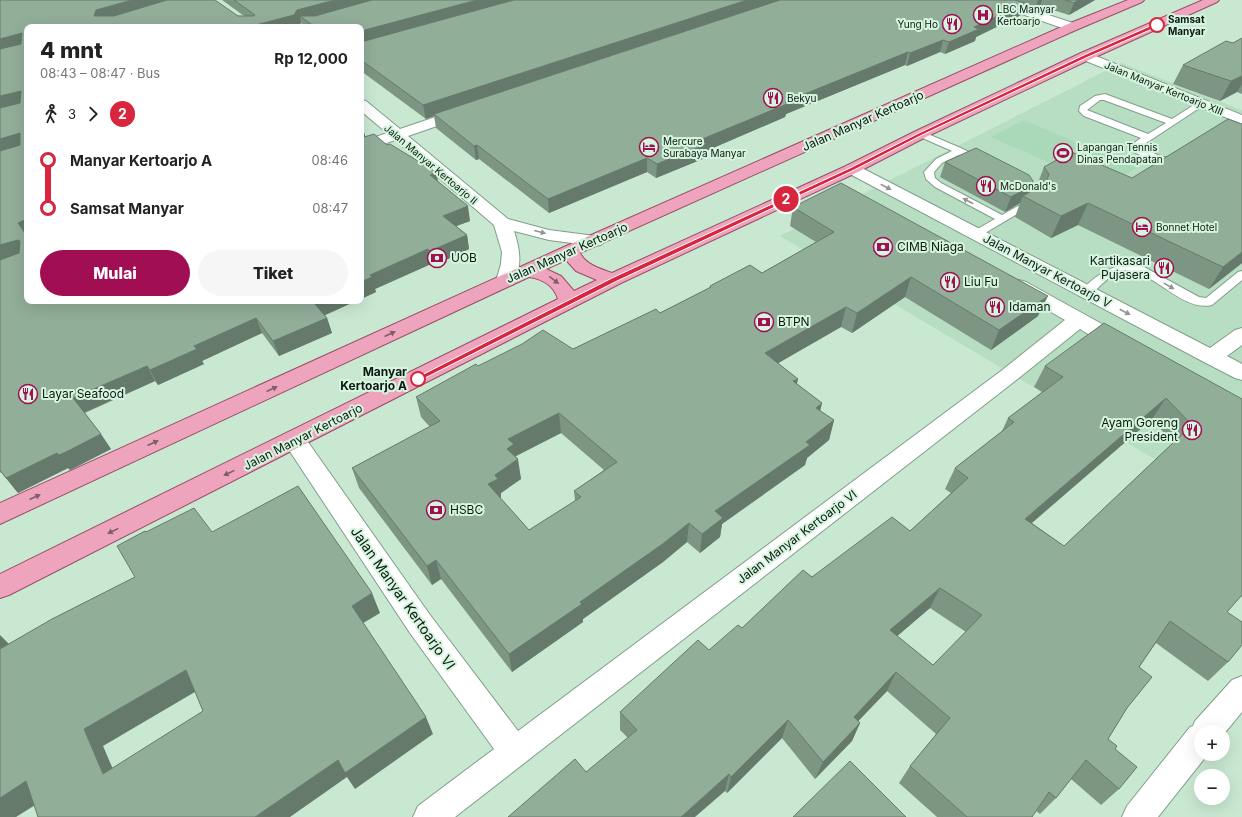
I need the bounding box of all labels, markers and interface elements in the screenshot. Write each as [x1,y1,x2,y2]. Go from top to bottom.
place label: LBC Manyar Kertoarjo [997,3,1055,27]
hospital icon: LBC Manyar Kertoarjo [972,4,994,26]
restaurant icon: Yung Ho [941,13,963,35]
place label: Samsat Manyar [1168,13,1205,38]
marker: Samsat Manyar [1149,17,1165,33]
place label: Yung Ho [897,18,938,30]
text: 4 mnt [40,37,103,63]
text: Rp 12,000 [274,49,348,68]
street label: Jalan Manyar Kertoarjo XIII [1103,59,1225,117]
text: 08:43 – 08:47 · Bus [40,65,160,81]
restaurant icon: Bekyu [762,87,784,109]
street label: Jalan Manyar Kertoarjo [800,87,926,154]
place label: Bekyu [787,92,816,104]
icon: walk [40,103,62,125]
icon: forward [82,103,104,125]
text: 2 [118,105,127,122]
text: 3 [68,106,76,122]
street label: Jalan Manyar Kertoarjo II [382,122,480,206]
place label: Mercure Surabaya Manyar [663,135,746,159]
hotel icon: Mercure Surabaya Manyar [638,136,660,158]
place label: Lapangan Tennis Dinas Pendapatan [1077,141,1163,165]
sports icon: Lapangan Tennis Dinas Pendapatan [1052,142,1074,164]
text: Manyar Kertoarjo A [70,151,212,170]
text: 08:46 [312,152,348,168]
restaurant icon: McDonald's [975,175,997,197]
place label: McDonald's [1000,180,1056,192]
one-way arrow [880,184,892,190]
line badge: 2 [773,186,799,212]
text: 2 [782,190,790,207]
one-way arrow [962,197,973,204]
text: Samsat Manyar [70,199,184,218]
text: 08:47 [312,200,348,216]
hotel icon: Bonnet Hotel [1131,216,1153,238]
street label: Jalan Manyar Kertoarjo [504,219,630,286]
place label: Bonnet Hotel [1156,221,1217,233]
one-way arrow [533,230,546,236]
street label: Jalan Manyar Kertoarjo V [981,230,1114,311]
bank icon: CIMB Niaga [872,236,894,258]
place label: CIMB Niaga [897,239,964,254]
bank icon: UOB [426,247,448,269]
button: Mulai [40,250,190,296]
button: Tiket [198,250,348,296]
place label: UOB [451,250,477,265]
place label: Kartikasari Pujasera [1090,253,1150,282]
restaurant icon: Kartikasari Pujasera [1153,257,1175,279]
restaurant icon: Liu Fu [939,271,961,293]
place label: Liu Fu [964,274,998,289]
one-way arrow [549,276,560,284]
one-way arrow [1163,282,1175,289]
restaurant icon: Idaman [984,296,1006,318]
place label: Idaman [1009,299,1051,314]
one-way arrow [1120,309,1131,316]
bank icon: BTPN [753,311,775,333]
place label: BTPN [778,314,810,329]
one-way arrow [384,331,395,337]
place label: Manyar Kertoarjo A [340,364,407,393]
marker: Manyar Kertoarjo A [410,371,426,387]
restaurant icon: Layar Seafood [17,383,39,405]
place label: Layar Seafood [42,386,124,401]
one-way arrow [266,386,277,392]
street label: Jalan Manyar Kertoarjo [241,400,365,473]
place label: Ayam Goreng President [1101,415,1178,444]
restaurant icon: Ayam Goreng President [1181,419,1203,441]
one-way arrow [148,440,159,446]
one-way arrow [224,470,235,476]
street label: Jalan Manyar Kertoarjo VI [734,487,860,587]
one-way arrow [30,494,42,500]
bank icon: HSBC [425,499,447,521]
place label: HSBC [450,502,483,517]
street label: Jalan Manyar Kertoarjo VI [347,523,459,673]
one-way arrow [107,528,119,534]
map controls [1194,725,1230,805]
button: + [1194,725,1230,761]
button: − [1194,769,1230,805]

